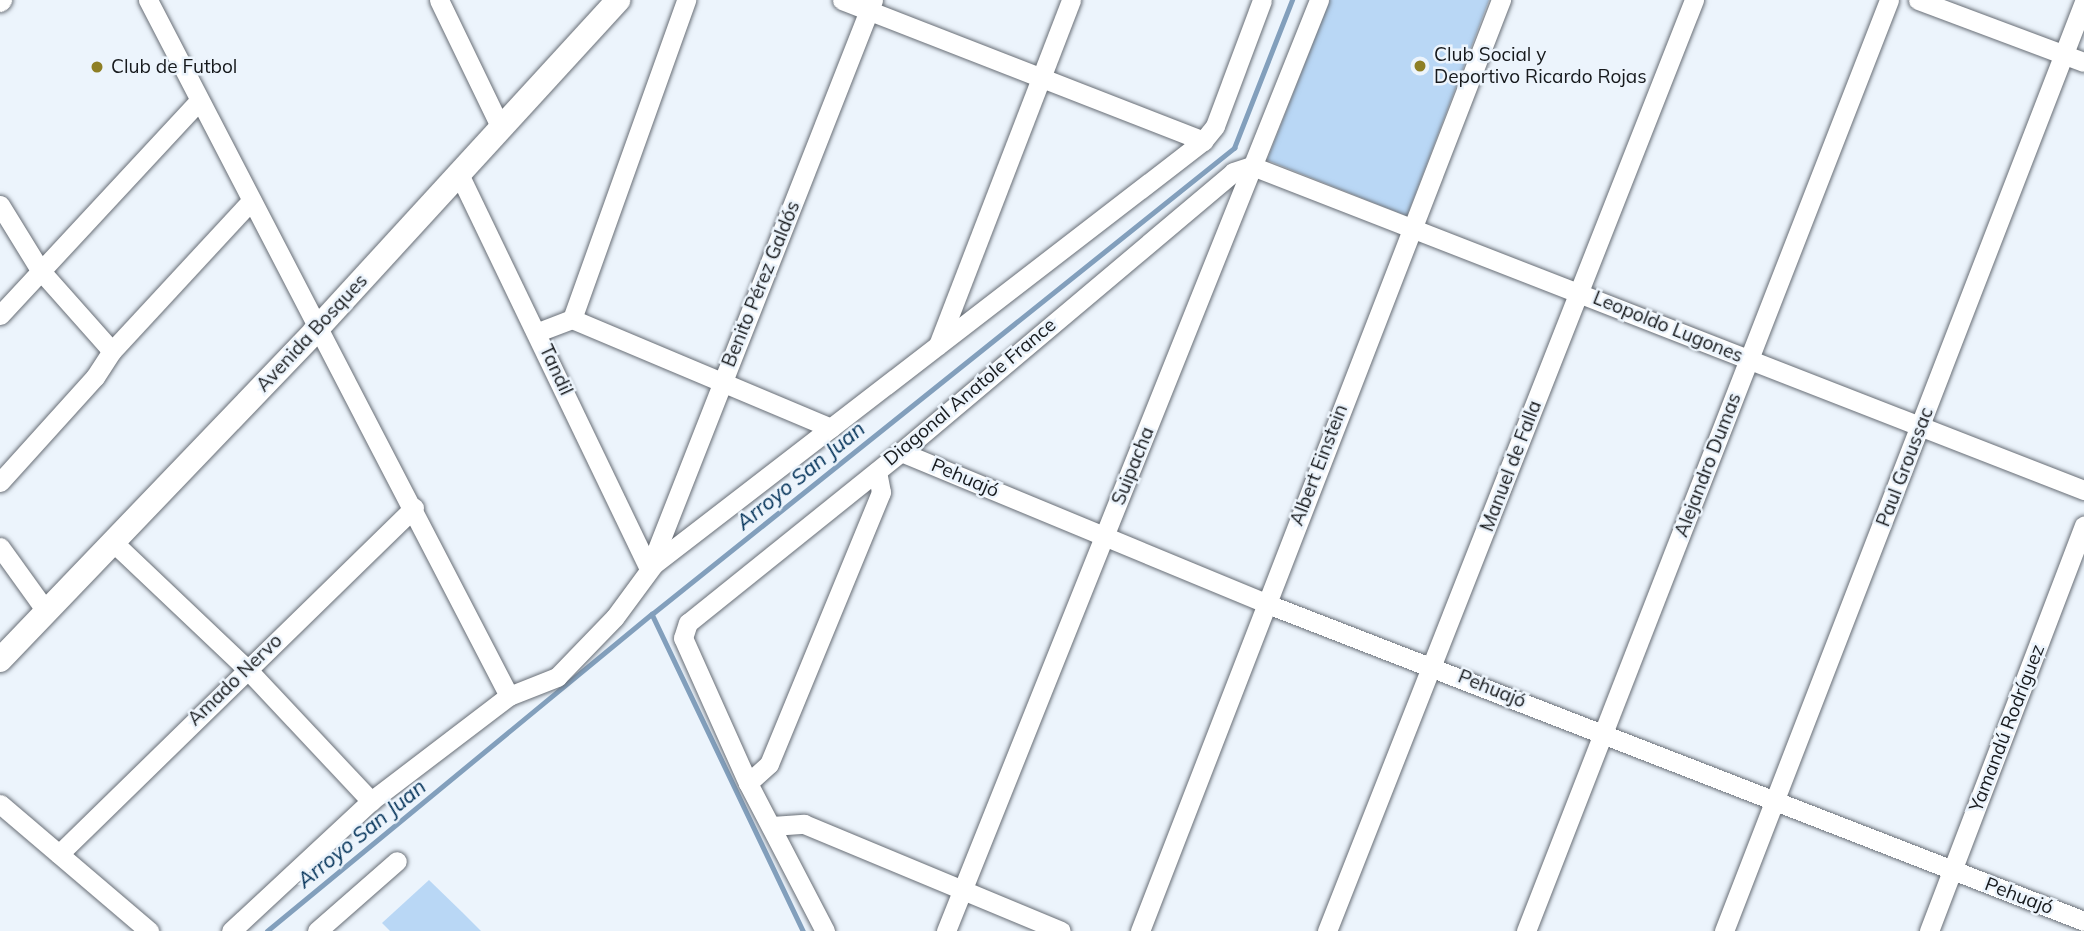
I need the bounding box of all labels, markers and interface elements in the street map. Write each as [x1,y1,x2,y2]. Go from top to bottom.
place label: Club Social y Deportivo Ricardo Rojas [1434,44,1647,88]
place label: Club de Futbol [111,56,237,78]
marker: Club Social y Deportivo Ricardo Rojas [1412,58,1428,74]
marker: Club de Futbol [89,59,105,75]
street label: Benito Pérez Galdós [717,198,805,370]
street label: Avenida Bosques [252,269,372,397]
street label: Leopoldo Lugones [1590,287,1746,367]
street label: Diagonal Anatole France [879,313,1061,471]
street label: Tandil [534,341,578,399]
street label: Alejandro Dumas [1670,390,1746,540]
street label: Manuel de Falla [1476,397,1546,535]
street label: Albert Einstein [1285,401,1353,529]
street label: Paul Groussac [1872,404,1938,530]
water label: Arroyo San Juan [731,415,869,535]
street label: Suipacha [1107,424,1159,508]
street label: Pehuajó [928,454,1002,502]
street label: Amado Nervo [183,629,287,731]
street label: Yamandú Rodríguez [1965,641,2049,815]
street label: Pehuajó [1455,665,1529,713]
water label: Arroyo San Juan [292,773,430,893]
street label: Pehuajó [1982,873,2056,919]

